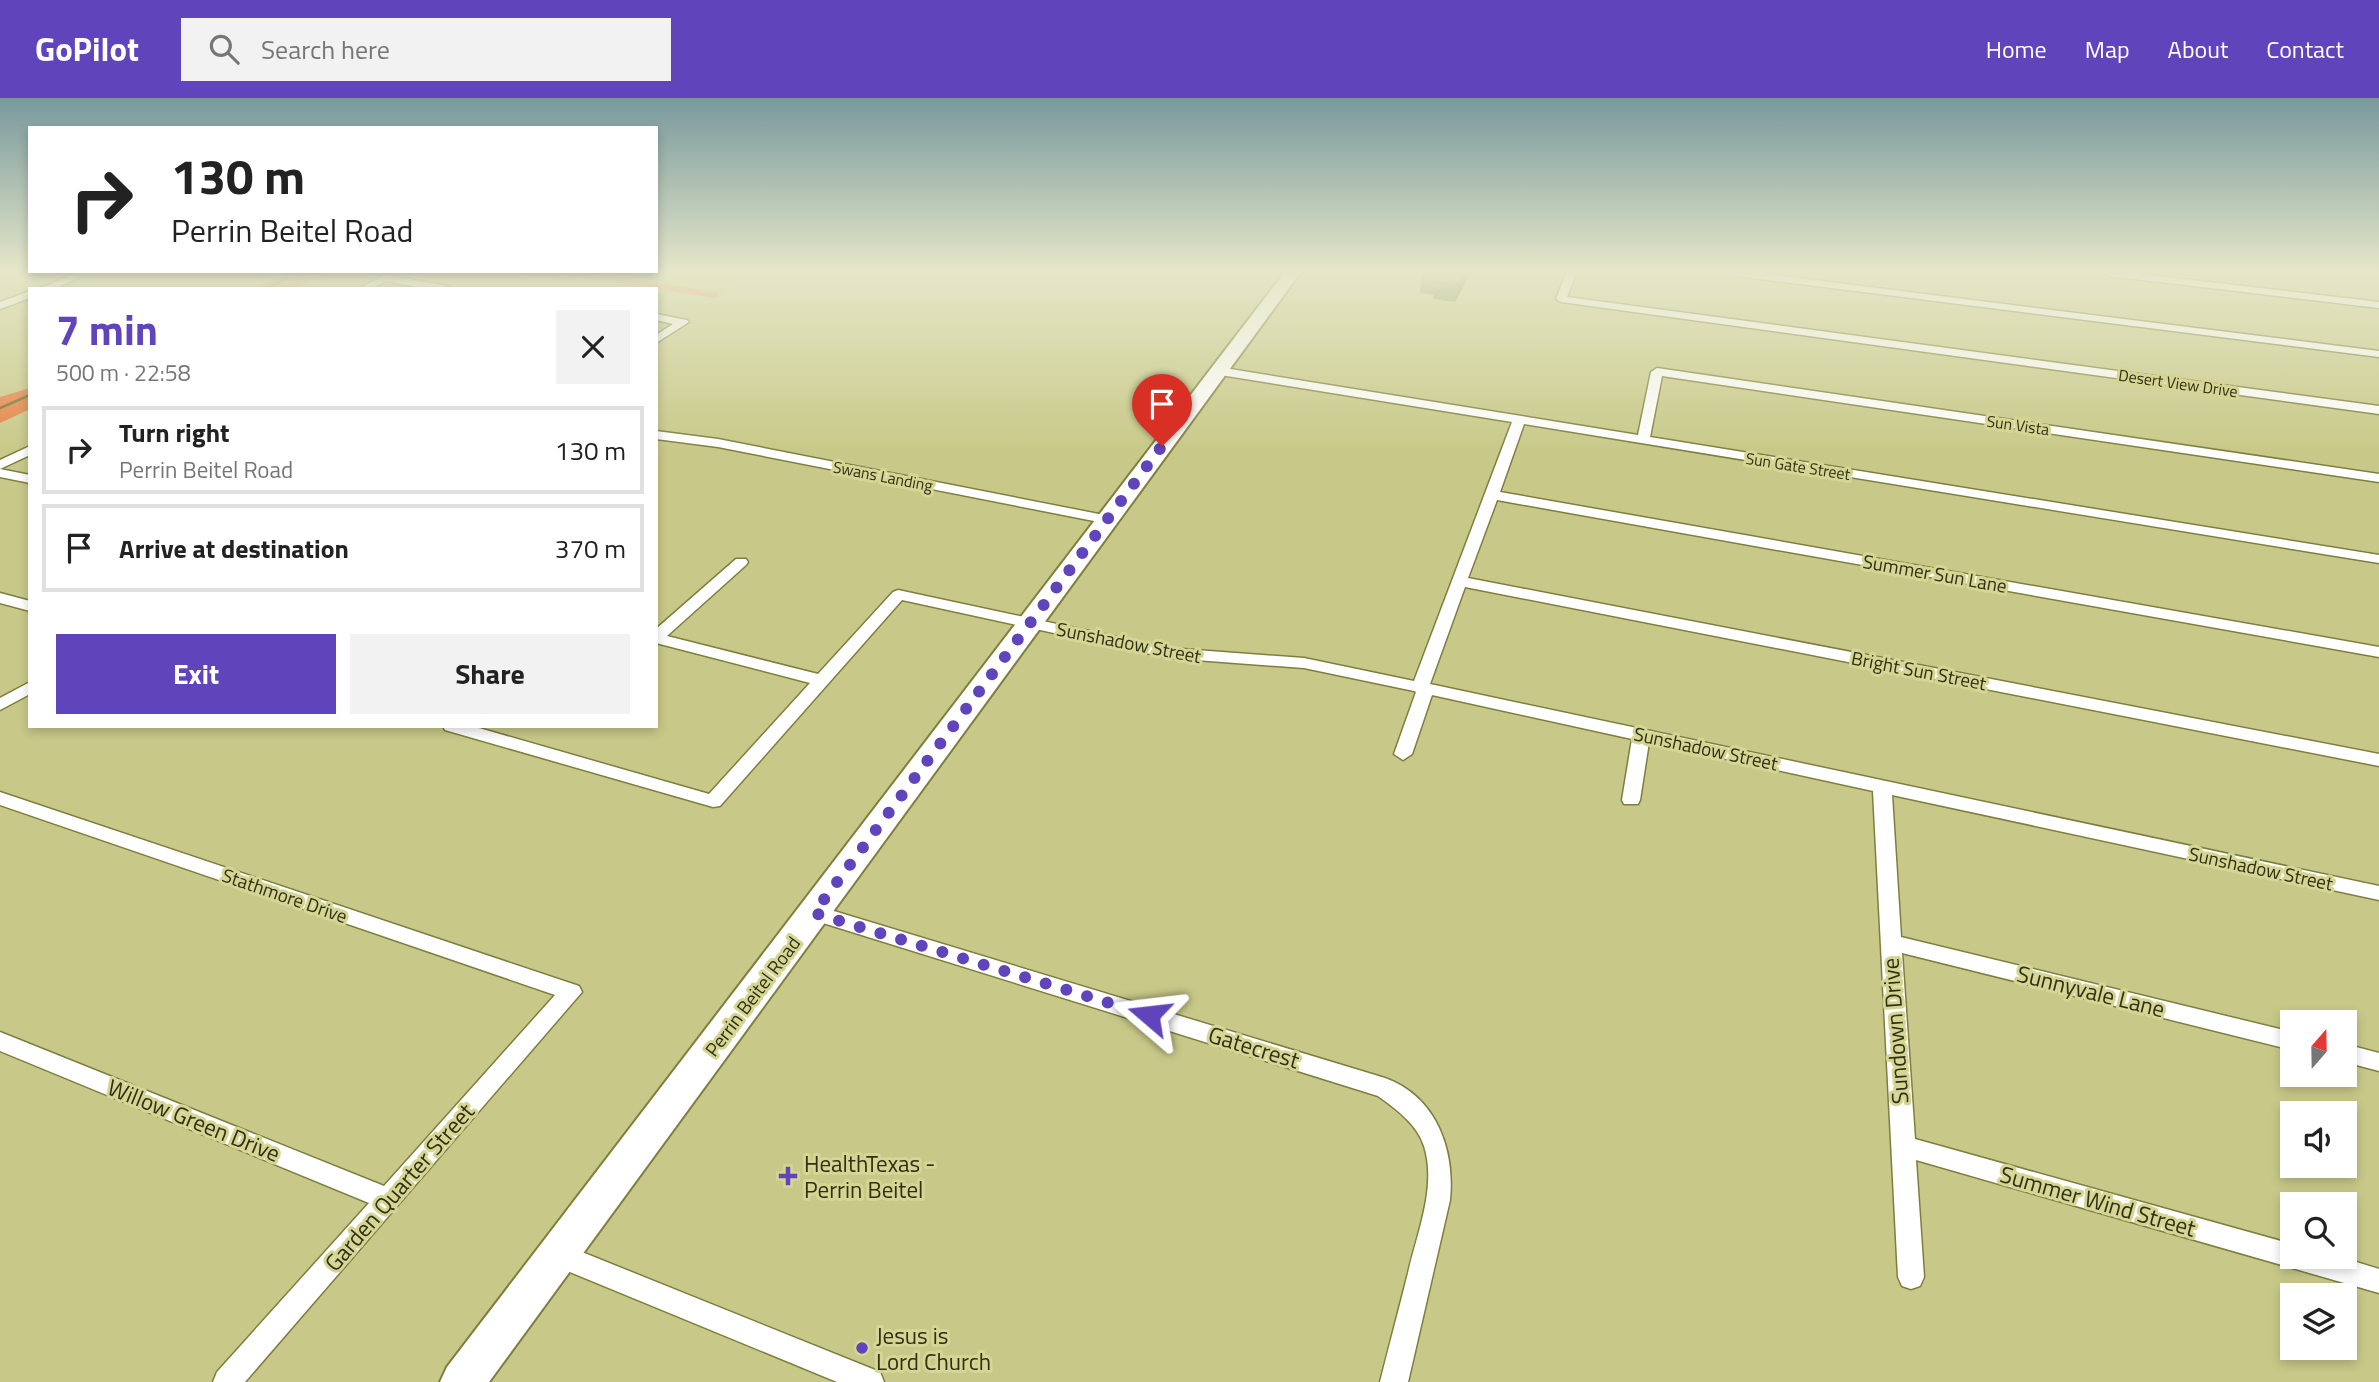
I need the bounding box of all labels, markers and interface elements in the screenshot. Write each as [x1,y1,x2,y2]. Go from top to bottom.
search box [181,18,671,81]
text: GoPilot [35,24,139,74]
icon: search [205,30,243,68]
text: Search here [261,30,390,69]
text: Home [1986,31,2047,67]
text: Map [2085,31,2130,67]
text: About [2168,31,2228,67]
text: Contact [2266,31,2344,67]
text: 130 m [171,138,305,213]
icon: right [56,154,147,245]
text: Perrin Beitel Road [171,206,413,254]
text: 7 min [56,297,158,361]
button: close [556,310,630,384]
text: 500 m · 22:58 [56,355,191,390]
street label: Desert View Drive [2117,363,2239,403]
pin [1132,374,1192,446]
icon: arrive [1143,385,1181,423]
street label: Sun Vista [1985,409,2051,441]
text: Turn right [119,413,230,452]
icon: right [60,431,98,469]
text: 130 m [555,431,626,470]
street label: Sun Gate Street [1744,446,1852,486]
text: Perrin Beitel Road [119,452,293,487]
street label: Swans Landing [831,455,935,497]
icon: arrive [60,529,98,567]
text: Arrive at destination [119,529,349,568]
text: 370 m [555,529,626,568]
street label: Summer Sun Lane [1861,546,2009,600]
street label: Sunshadow Street [1054,614,1204,670]
button: Exit [56,634,336,714]
button: Share [350,634,630,714]
street label: Bright Sun Street [1849,643,1989,697]
street label: Sunshadow Street [1631,719,1781,778]
street label: Sunshadow Street [2186,839,2336,898]
street label: Stathmore Drive [218,860,352,930]
street label: Perrin Beitel Road [697,930,807,1062]
street label: Sunnyvale Lane [2013,956,2169,1026]
street label: Sundown Drive [1872,957,1918,1105]
position arrow [1112,978,1186,1052]
north arrow [2280,1010,2357,1087]
map controls [2280,1010,2357,1360]
street label: Gatecrest [1204,1017,1304,1077]
street label: Willow Green Drive [102,1069,286,1171]
street label: Garden Quarter Street [316,1095,482,1279]
button: sound [2280,1101,2357,1178]
place label: HealthTexas - Perrin Beitel [804,1146,935,1207]
street label: Summer Wind Street [1996,1156,2200,1246]
marker: HealthTexas - Perrin Beitel [778,1166,798,1186]
button: search [2280,1192,2357,1269]
button: layers [2280,1283,2357,1360]
place label: Jesus is Lord Church [876,1318,991,1379]
marker: Jesus is Lord Church [854,1340,870,1356]

